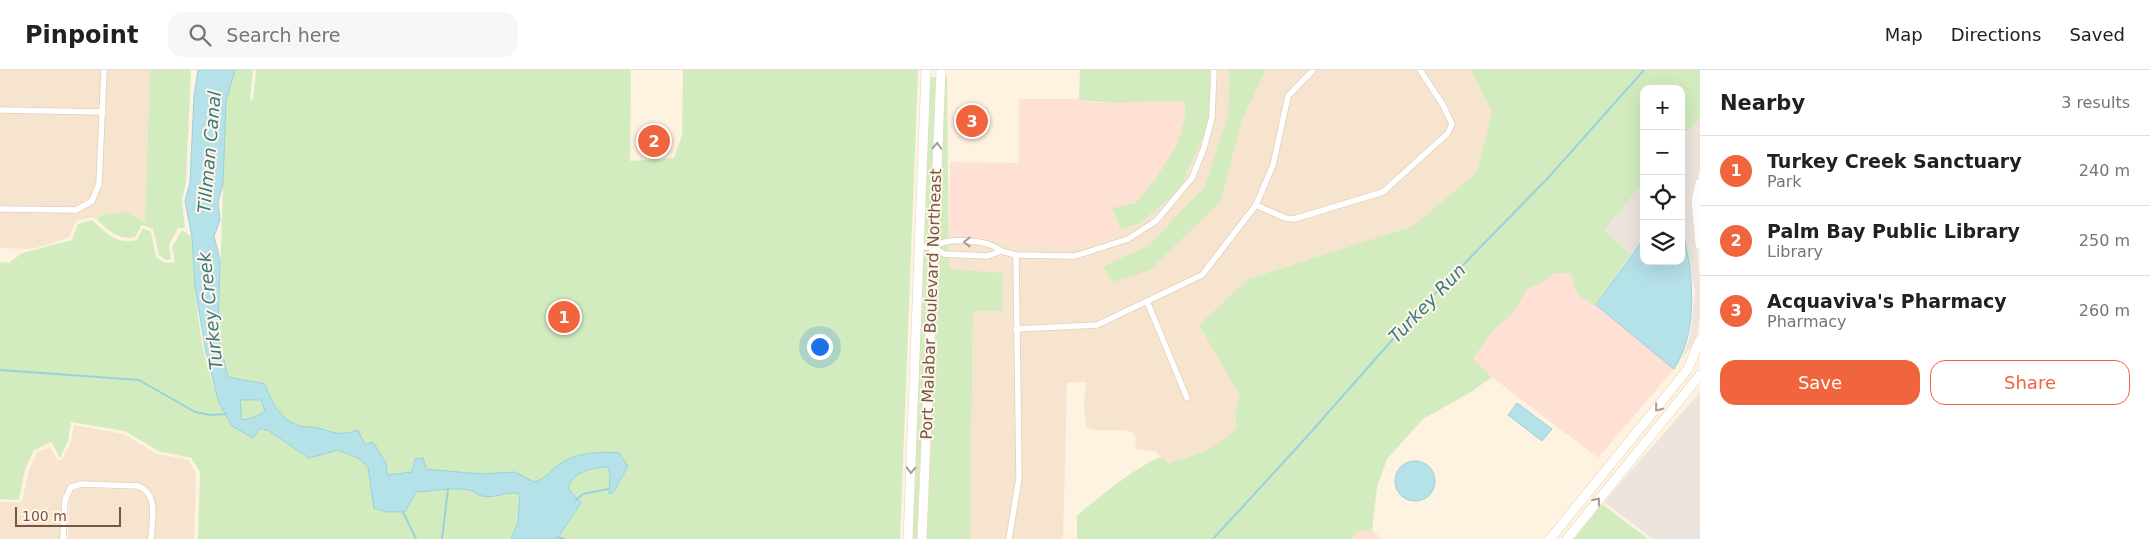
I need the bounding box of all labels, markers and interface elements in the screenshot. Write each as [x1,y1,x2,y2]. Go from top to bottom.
search box [168,12,518,57]
text: Pinpoint [25,21,138,49]
icon: search [186,21,214,49]
text: Search here [226,24,341,46]
text: Map [1885,24,1923,45]
text: Directions [1951,24,2041,45]
text: Saved [2069,24,2125,45]
map controls [1640,85,1685,265]
button: + [1640,85,1685,130]
water label: Tillman Canal [193,90,225,214]
text: Nearby [1720,91,1805,115]
text: 3 results [2061,93,2130,112]
pin: 3 [956,102,988,140]
pin: 2 [638,122,670,160]
button: − [1640,130,1685,175]
one-way arrow [932,142,943,150]
text: Turkey Creek Sanctuary [1767,150,2022,172]
text: 1 [1730,161,1742,180]
text: 240 m [2079,161,2130,180]
street label: Port Malabar Boulevard Northeast [917,168,945,440]
text: Park [1767,172,1802,191]
button: locate [1640,175,1685,220]
button: layers [1640,220,1685,265]
text: Palm Bay Public Library [1767,220,2020,242]
text: 2 [1730,231,1742,250]
text: 250 m [2079,231,2130,250]
one-way arrow [963,237,970,247]
text: Library [1767,242,1823,261]
water label: Turkey Creek [193,249,227,371]
water label: Turkey Run [1384,259,1470,347]
text: Acquaviva's Pharmacy [1767,290,2007,312]
pin: 1 [548,298,580,336]
text: 3 [1730,301,1742,320]
text: 260 m [2079,301,2130,320]
text: Pharmacy [1767,312,1847,331]
your location [807,334,833,360]
button: Save [1720,360,1920,405]
button: Share [1930,360,2130,405]
one-way arrow [1655,402,1663,411]
one-way arrow [905,467,916,475]
one-way arrow [1591,497,1600,507]
scale bar [15,504,121,527]
text: 100 m [22,508,67,524]

